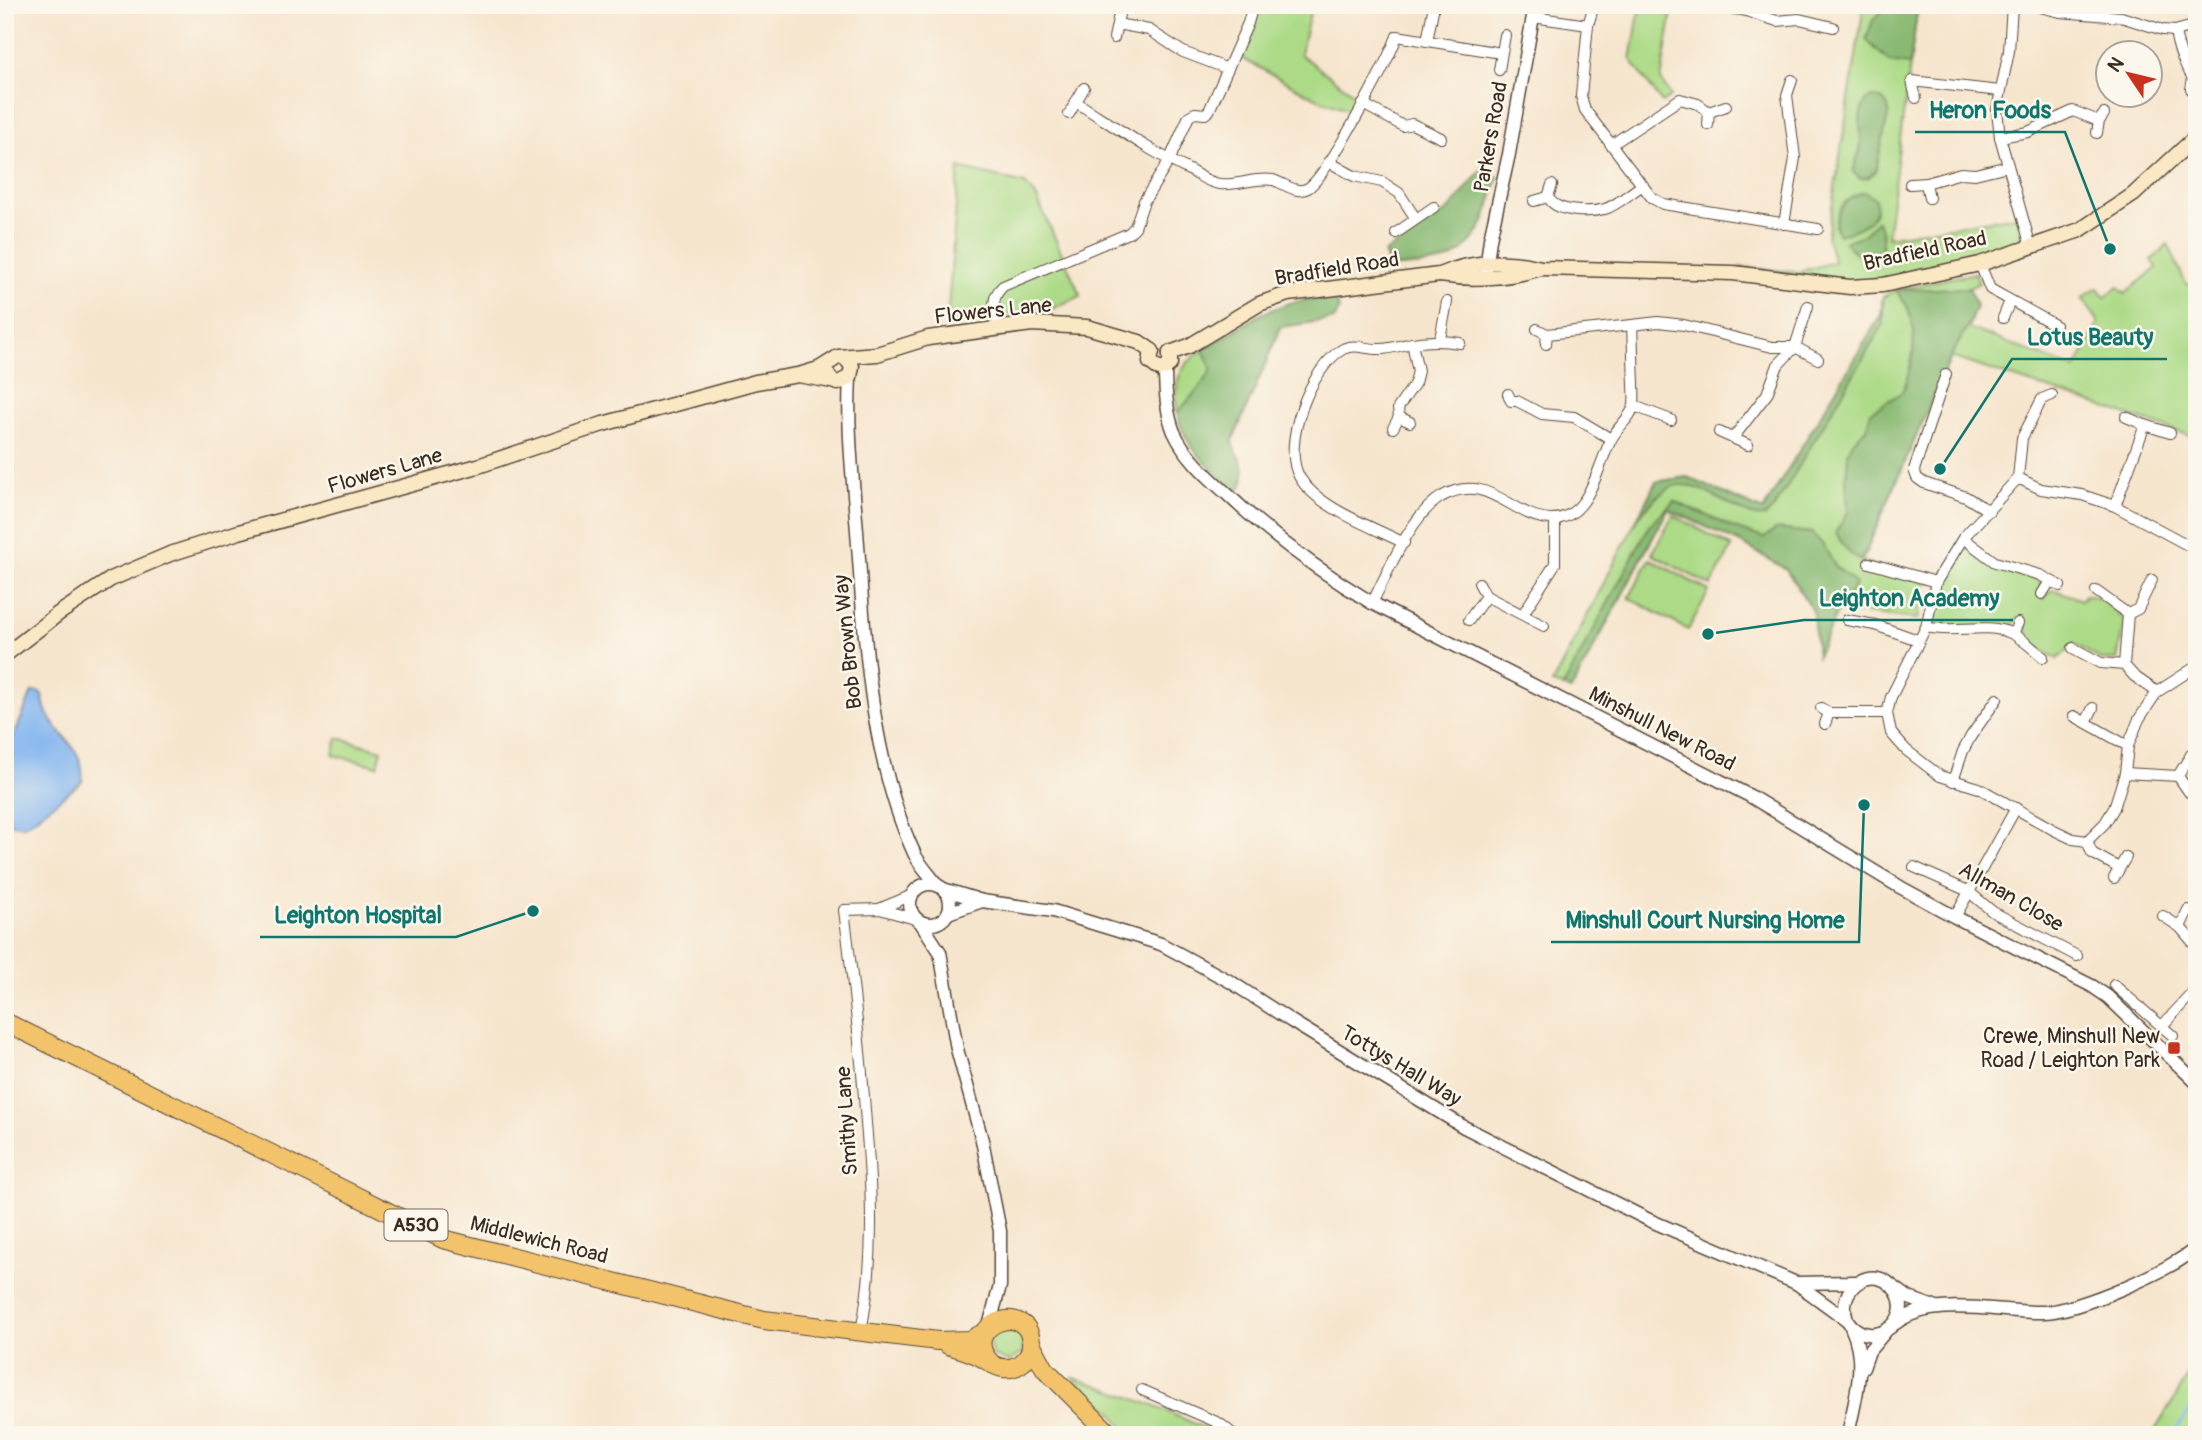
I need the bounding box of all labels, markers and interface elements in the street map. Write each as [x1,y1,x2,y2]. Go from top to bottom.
north arrow [2094,38,2164,108]
text: N [2102,53,2129,77]
street label: Parkers Road [1468,79,1514,195]
callout: Heron Foods [1915,88,2065,132]
text: Heron Foods [1929,96,2052,125]
street label: Bradfield Road [1861,225,1989,277]
street label: Bradfield Road [1273,246,1401,292]
street label: Flowers Lane [933,291,1054,331]
callout: Lotus Beauty [2012,315,2167,359]
text: Lotus Beauty [2027,323,2154,352]
street label: Flowers Lane [325,442,446,500]
street label: Bob Brown Way [827,573,869,711]
callout: Leighton Academy [1804,576,2013,620]
text: Leighton Academy [1819,584,1999,613]
street label: Minshull New Road [1584,680,1740,778]
street label: Allman Close [1954,856,2069,938]
callout: Leighton Hospital [260,893,456,937]
callout: Minshull Court Nursing Home [1551,898,1859,942]
text: Leighton Hospital [274,901,442,930]
text: Minshull Court Nursing Home [1565,906,1845,935]
street label: Tottys Hall Way [1336,1019,1466,1113]
place label: Crewe, Minshull New Road / Leighton Park [1981,1023,2160,1074]
marker: Crewe, Minshull New Road / Leighton Park [2166,1040,2182,1056]
street label: Smithy Lane [830,1065,864,1177]
road number: A530 [384,1210,448,1240]
street label: Middlewich Road [467,1210,611,1270]

